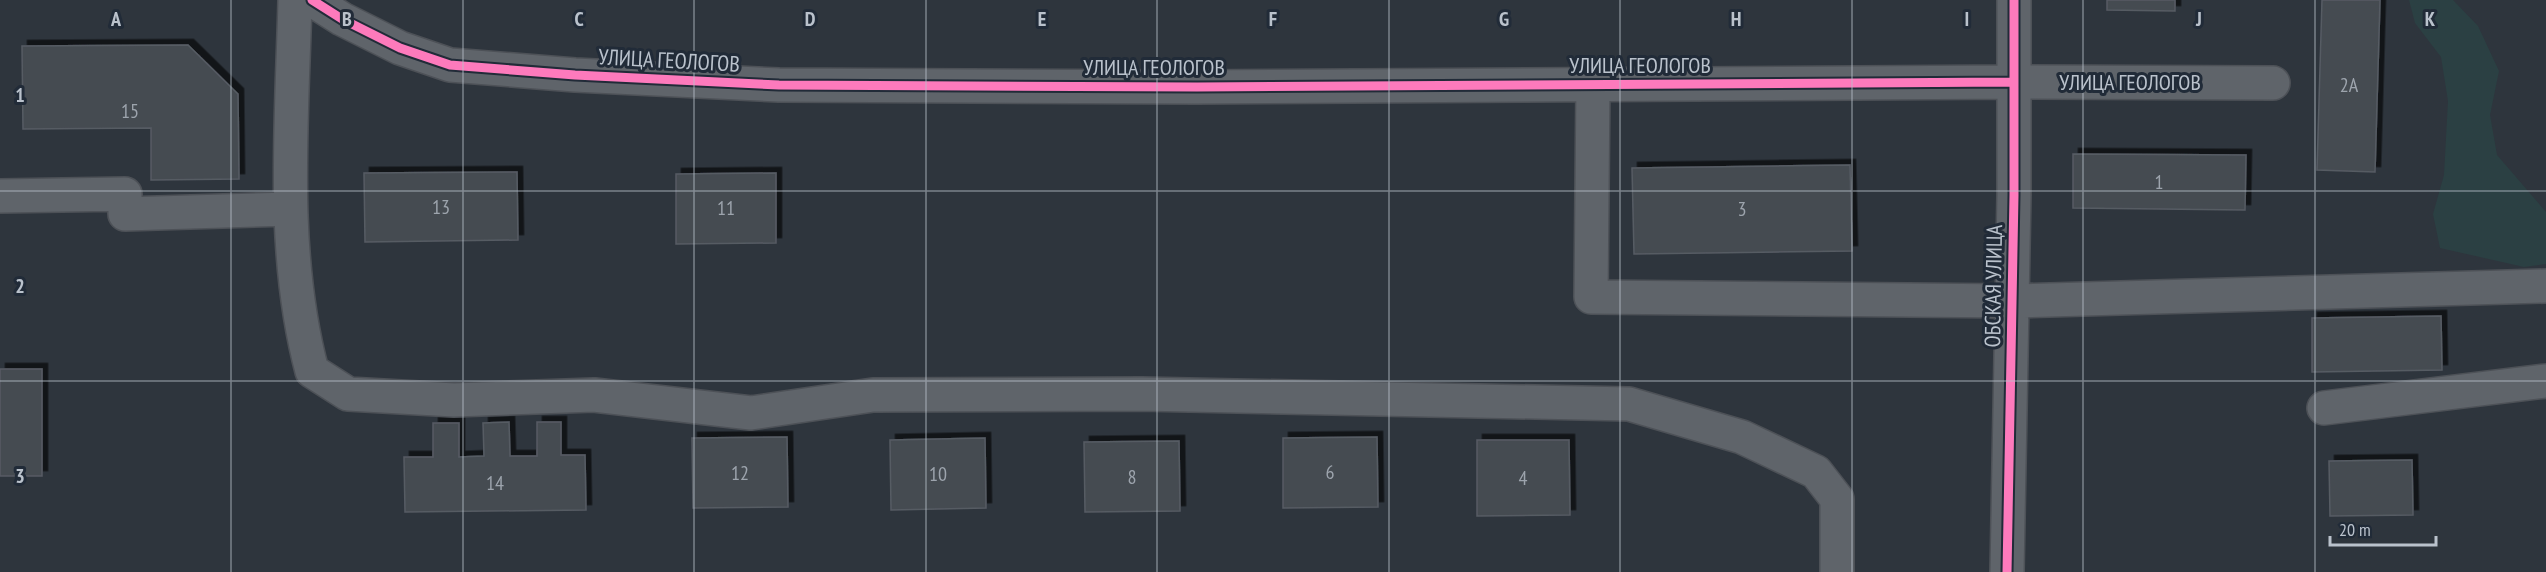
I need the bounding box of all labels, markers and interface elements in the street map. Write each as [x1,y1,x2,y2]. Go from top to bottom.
text: A [110,6,122,32]
text: B [342,6,352,32]
text: C [574,6,584,32]
text: D [805,6,816,32]
text: E [1038,6,1046,32]
text: F [1269,6,1277,32]
text: G [1499,6,1509,32]
text: H [1731,6,1741,32]
text: I [1965,6,1969,32]
text: J [2195,6,2202,32]
text: K [2425,6,2436,32]
street label: УЛИЦА ГЕОЛОГОВ [598,42,740,78]
street label: УЛИЦА ГЕОЛОГОВ [1569,51,1711,79]
street label: УЛИЦА ГЕОЛОГОВ [1083,53,1225,81]
street label: УЛИЦА ГЕОЛОГОВ [2059,68,2201,96]
house number: 2А [2340,72,2359,98]
text: 1 [15,82,25,108]
house number: 15 [121,98,139,124]
house number: 1 [2155,169,2164,195]
house number: 13 [432,194,450,220]
house number: 11 [717,195,735,221]
house number: 3 [1738,196,1747,222]
street label: ОБСКАЯ УЛИЦА [1978,224,2008,348]
text: 2 [15,273,25,299]
house number: 6 [1326,459,1335,485]
house number: 12 [731,460,749,486]
house number: 10 [929,461,947,487]
text: 3 [15,463,25,489]
house number: 8 [1128,464,1137,490]
house number: 4 [1519,465,1528,491]
house number: 14 [486,470,504,496]
scale bar [2330,509,2436,547]
text: 20 m [2339,518,2371,541]

